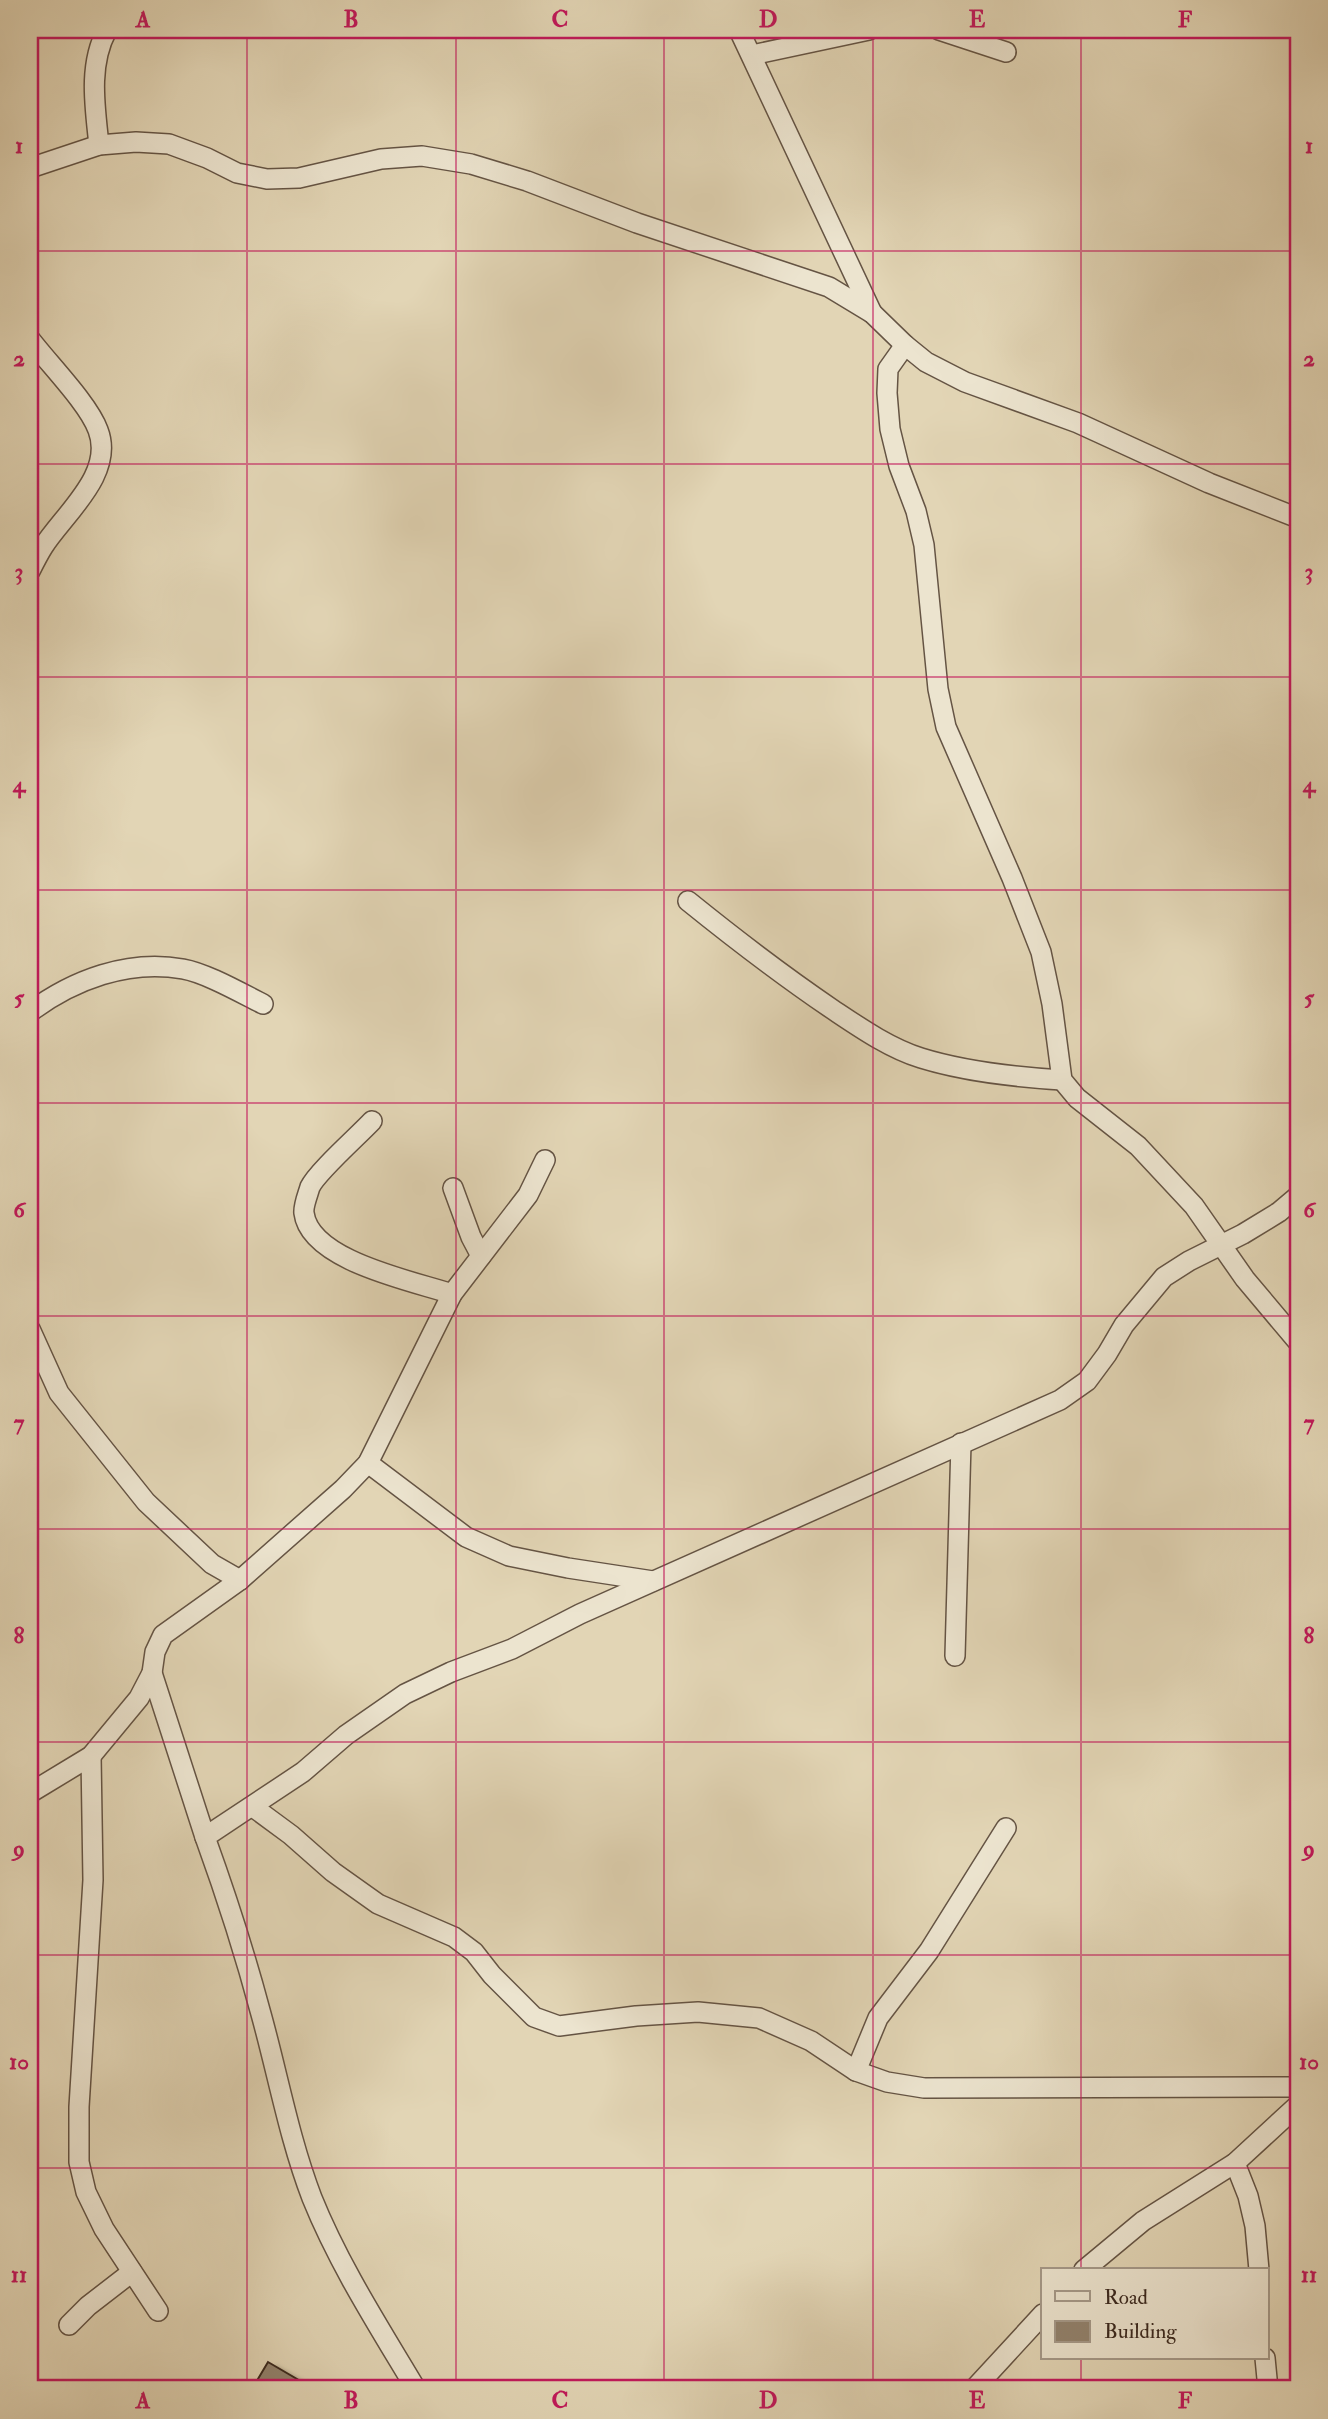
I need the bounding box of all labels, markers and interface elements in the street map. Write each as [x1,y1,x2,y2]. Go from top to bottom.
text: A [135,5,151,34]
text: B [343,5,359,34]
text: C [552,5,568,34]
text: D [759,5,777,34]
text: E [969,5,986,34]
text: F [1178,5,1193,34]
text: 1 [15,131,23,160]
text: 1 [1305,131,1313,160]
text: 2 [13,344,25,373]
text: 2 [1303,344,1315,373]
text: 3 [15,557,23,586]
text: 3 [1305,557,1313,586]
text: 4 [12,770,27,799]
text: 4 [1302,770,1317,799]
text: 5 [14,983,25,1012]
text: 5 [1304,983,1315,1012]
text: 6 [13,1195,27,1224]
text: 6 [1303,1195,1317,1224]
text: 7 [14,1408,25,1437]
text: 7 [1304,1408,1315,1437]
text: 8 [14,1621,25,1650]
text: 8 [1304,1621,1315,1650]
text: 9 [11,1834,25,1863]
text: 9 [1301,1834,1315,1863]
text: 10 [9,2047,29,2076]
text: 10 [1299,2047,1319,2076]
text: 11 [11,2260,27,2289]
text: 11 [1301,2260,1317,2289]
legend [1041,2268,1268,2360]
text: Road [1104,2284,1149,2311]
text: Building [1104,2318,1177,2345]
text: A [135,2386,151,2415]
text: B [343,2386,359,2415]
text: C [552,2386,568,2415]
text: D [759,2386,777,2415]
text: E [969,2386,986,2415]
text: F [1178,2386,1193,2415]

